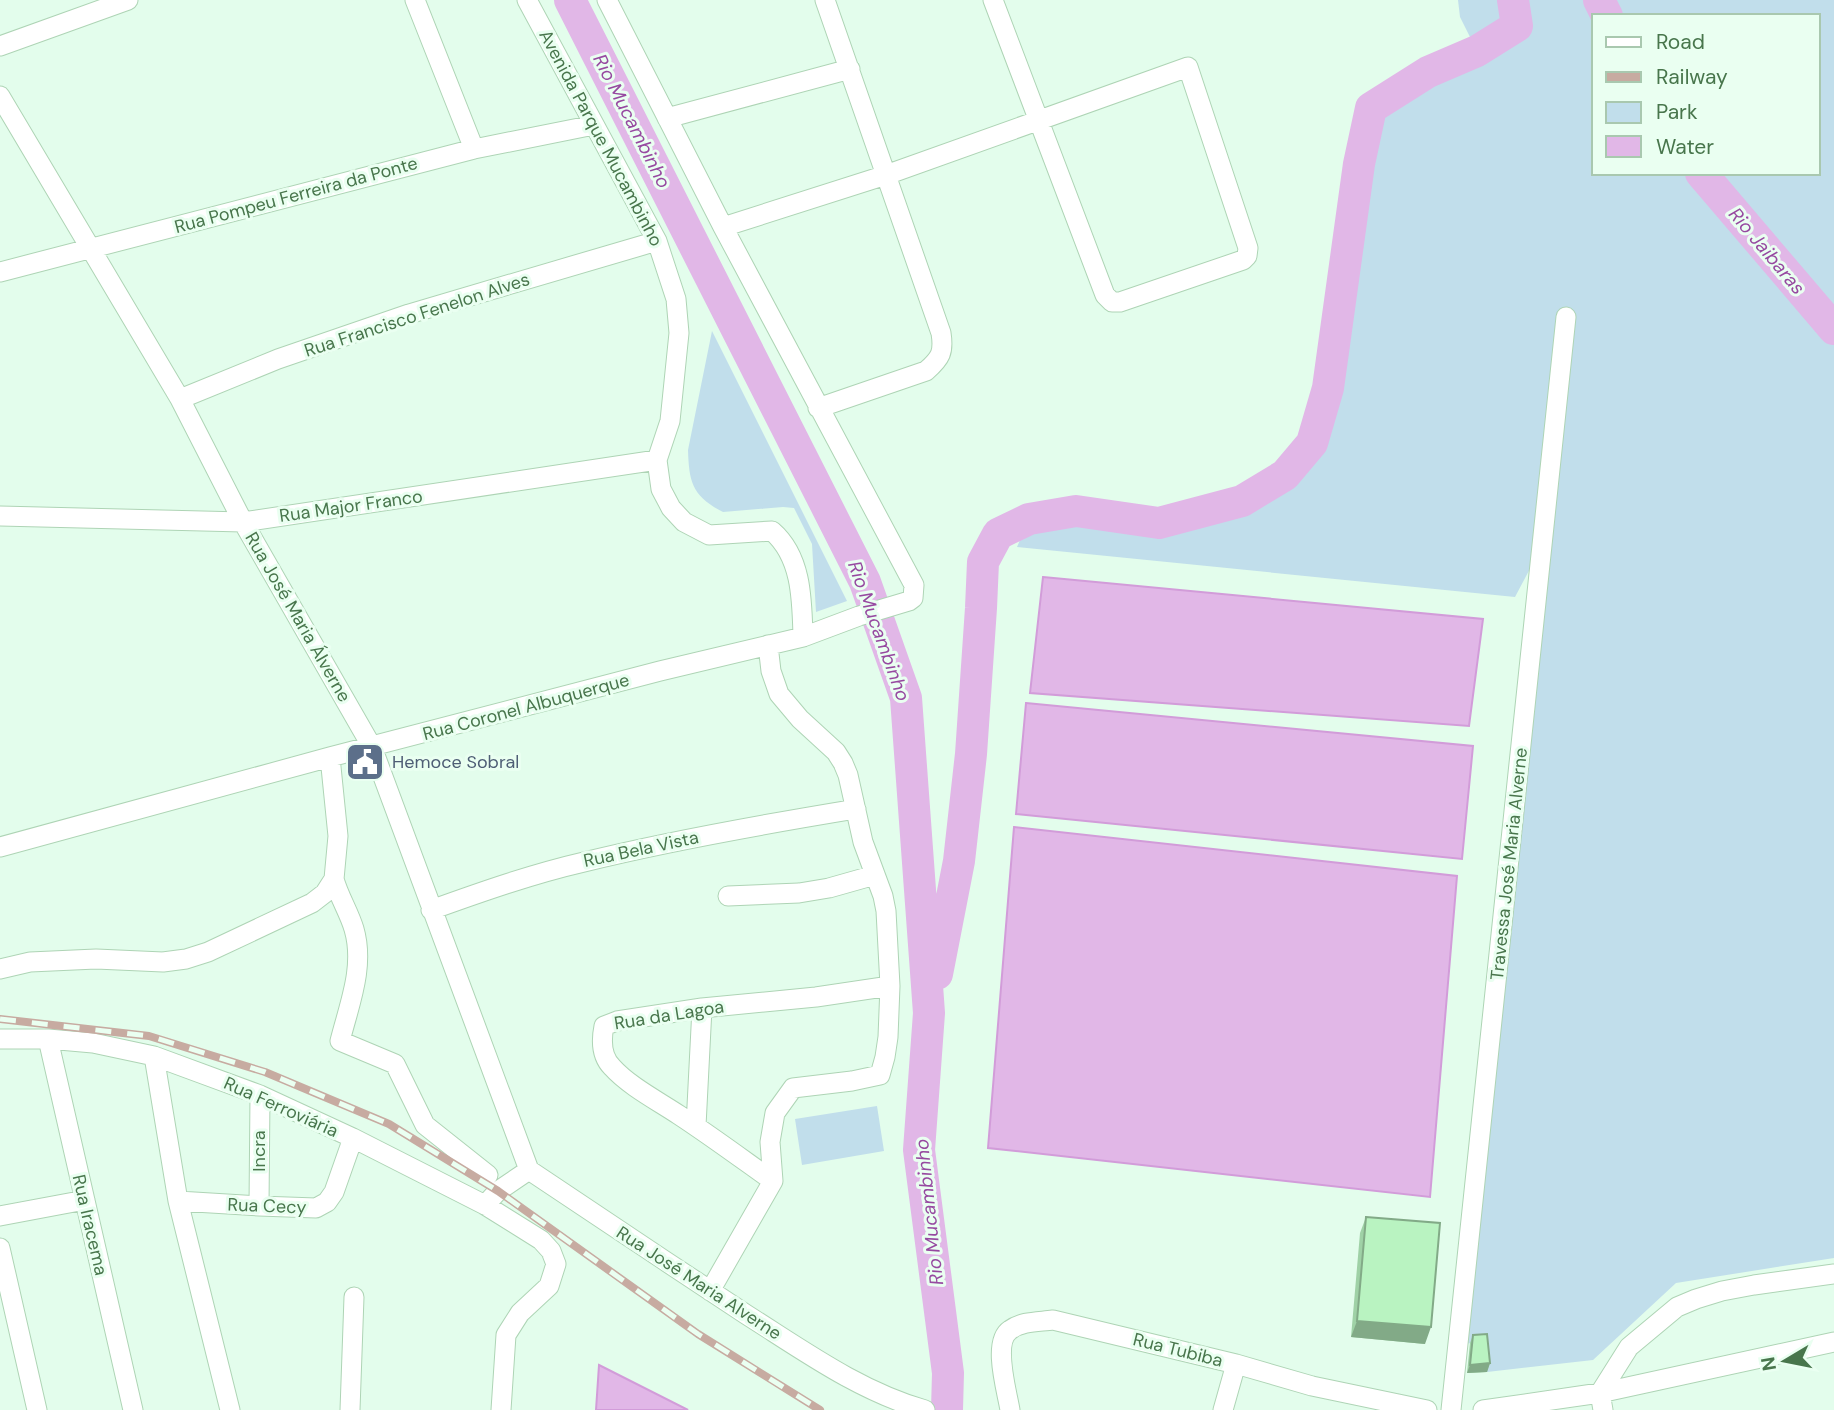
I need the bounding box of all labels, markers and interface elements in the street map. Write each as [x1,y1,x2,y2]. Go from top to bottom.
legend [1592,14,1820,175]
street label: Avenida Parque Mucambinho [534,25,668,251]
text: Road [1656,28,1705,56]
water label: Rio Mucambinho [587,50,677,192]
text: Railway [1656,63,1728,91]
text: Park [1656,98,1698,126]
text: Water [1656,133,1714,161]
street label: Rua Pompeu Ferreira da Ponte [172,151,420,239]
water label: Rio Jaibaras [1723,202,1811,300]
street label: Rua Francisco Fenelon Alves [301,267,533,363]
street label: Rua Major Franco [278,484,424,528]
street label: Rua José Maria Álverne [240,528,356,706]
water label: Rio Mucambinho [842,558,916,704]
street label: Rua Coronel Albuquerque [420,668,632,746]
public building icon: Hemoce Sobral [344,741,386,783]
street label: Travessa José Maria Alverne [1485,747,1533,981]
place label: Hemoce Sobral [392,750,519,774]
street label: Rua Bela Vista [581,825,701,873]
street label: Rua da Lagoa [612,994,726,1036]
street label: Rua Ferroviária [220,1071,342,1143]
street label: Incra [247,1130,271,1172]
water label: Rio Mucambinho [909,1137,949,1287]
street label: Rua Iracema [67,1172,113,1278]
street label: Rua Cecy [227,1193,307,1219]
street label: Rua José Maria Alverne [612,1221,786,1345]
north arrow [1750,1326,1820,1396]
street label: Rua Tubiba [1131,1327,1225,1373]
text: N [1755,1355,1782,1373]

